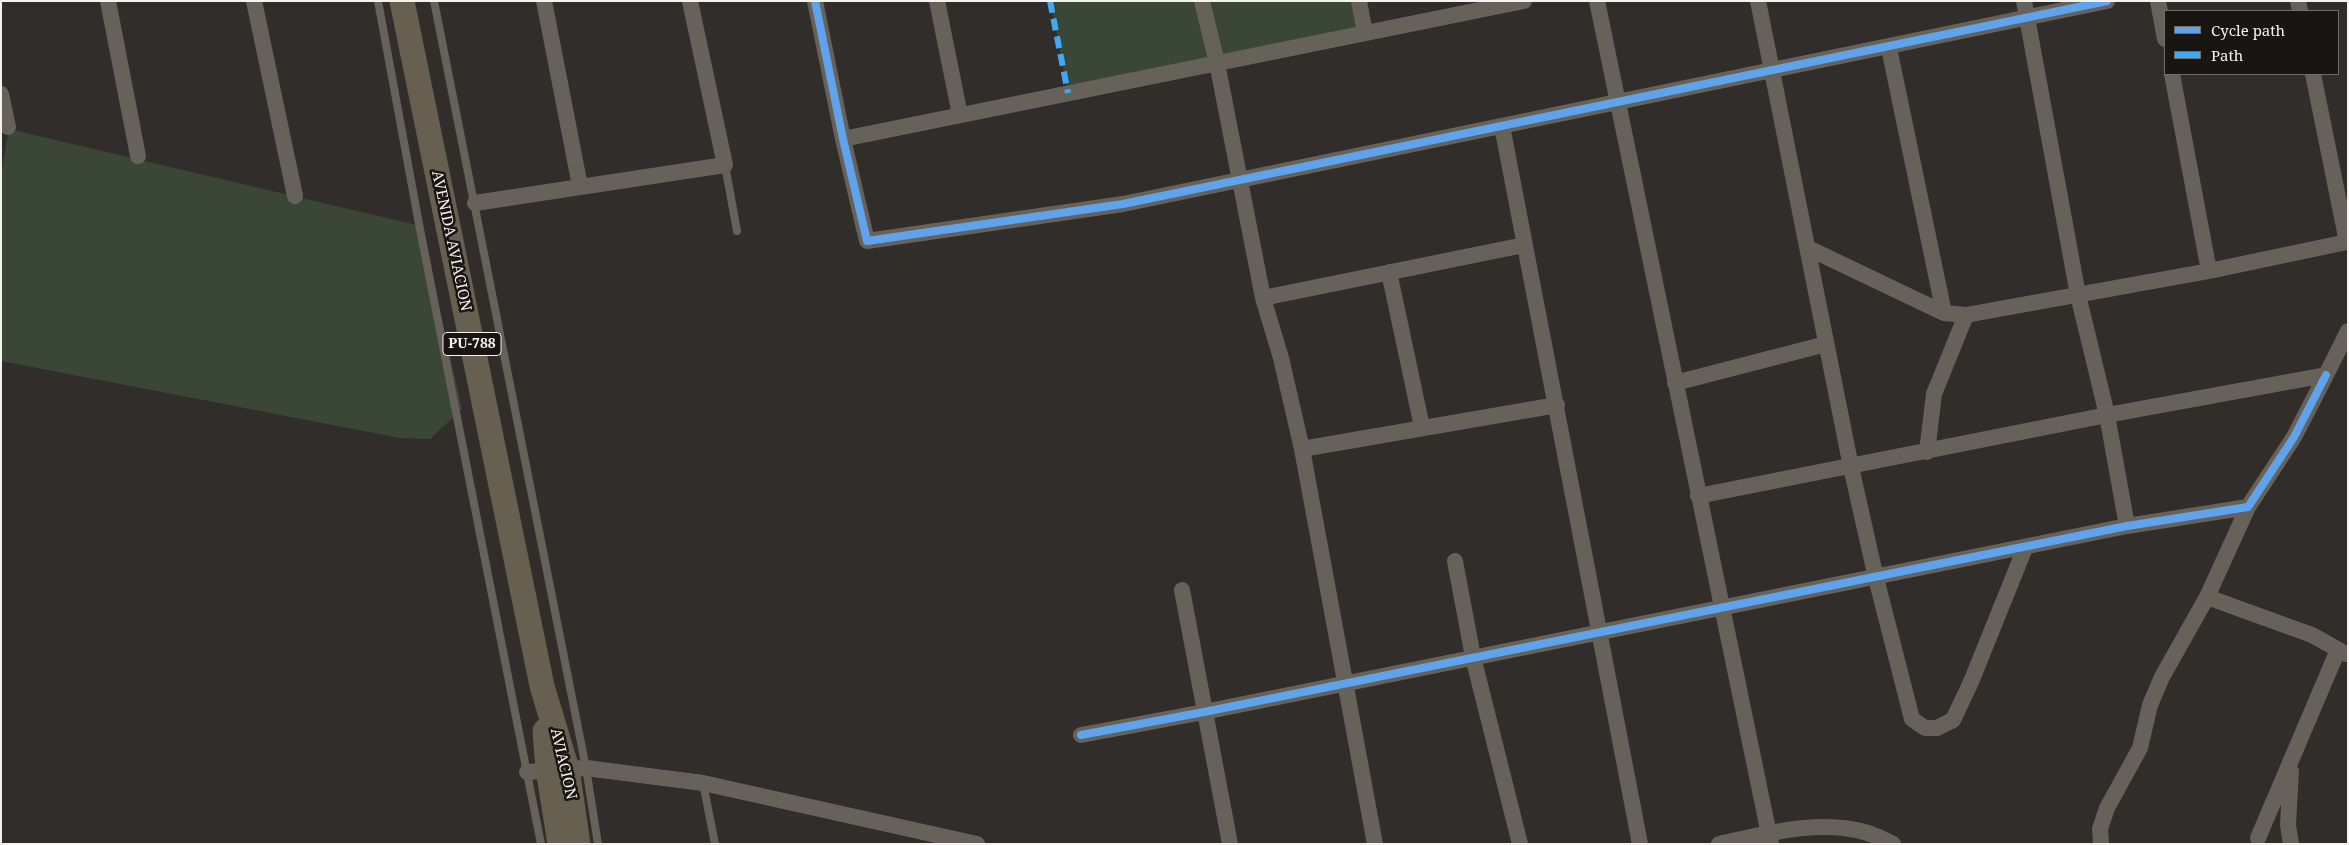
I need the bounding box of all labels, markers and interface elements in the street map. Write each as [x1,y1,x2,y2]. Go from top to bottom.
legend [2164,10,2339,75]
text: Cycle path [2211,20,2285,40]
text: Path [2211,45,2243,65]
street label: AVENIDA AVIACION [427,169,475,313]
road number: PU-788 [443,332,501,356]
street label: AVIACION [546,727,580,801]

